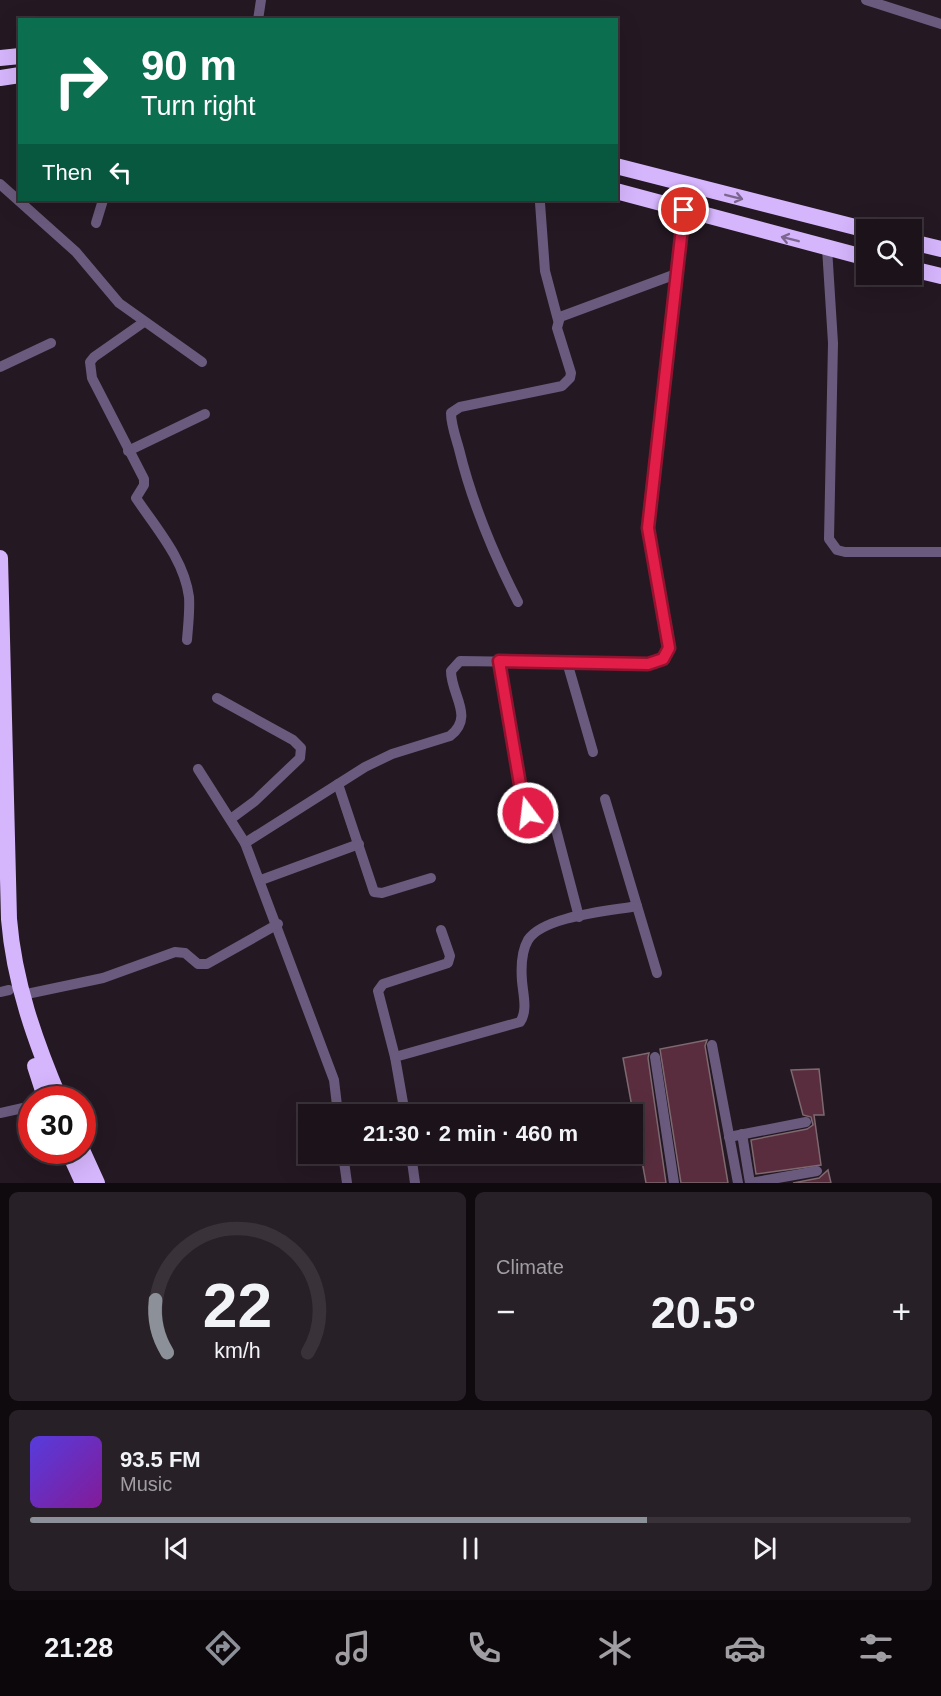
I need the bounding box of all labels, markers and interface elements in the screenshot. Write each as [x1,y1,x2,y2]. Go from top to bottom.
icon: right [42,42,120,120]
text: 90 m [141,42,237,89]
text: Turn right [141,91,256,121]
icon: left [104,156,137,189]
text: Then [42,160,92,185]
pin [658,184,709,235]
one-way arrow [724,191,743,203]
icon: arrive [667,193,700,226]
map controls [856,219,922,285]
button: search [856,219,922,285]
one-way arrow [781,232,800,244]
position arrow [496,781,560,845]
speed limit sign: 30 [18,1086,96,1164]
text: 21:30 · 2 min · 460 m [363,1121,578,1146]
text: Climate [496,1256,564,1278]
text: 22 [203,1271,272,1340]
text: 20.5° [651,1287,756,1338]
text: − [496,1293,515,1330]
text: + [892,1293,911,1330]
text: km/h [214,1340,261,1364]
text: 93.5 FM [120,1447,201,1472]
text: Music [120,1473,172,1495]
icon: previous [160,1532,193,1565]
icon: pause [454,1532,487,1565]
icon: next [748,1532,781,1565]
icon: directions [202,1627,244,1669]
icon: music [332,1627,374,1669]
icon: phone [463,1627,505,1669]
icon: climate [594,1627,636,1669]
icon: car [724,1627,766,1669]
icon: filters [855,1627,897,1669]
text: 21:28 [44,1633,113,1663]

